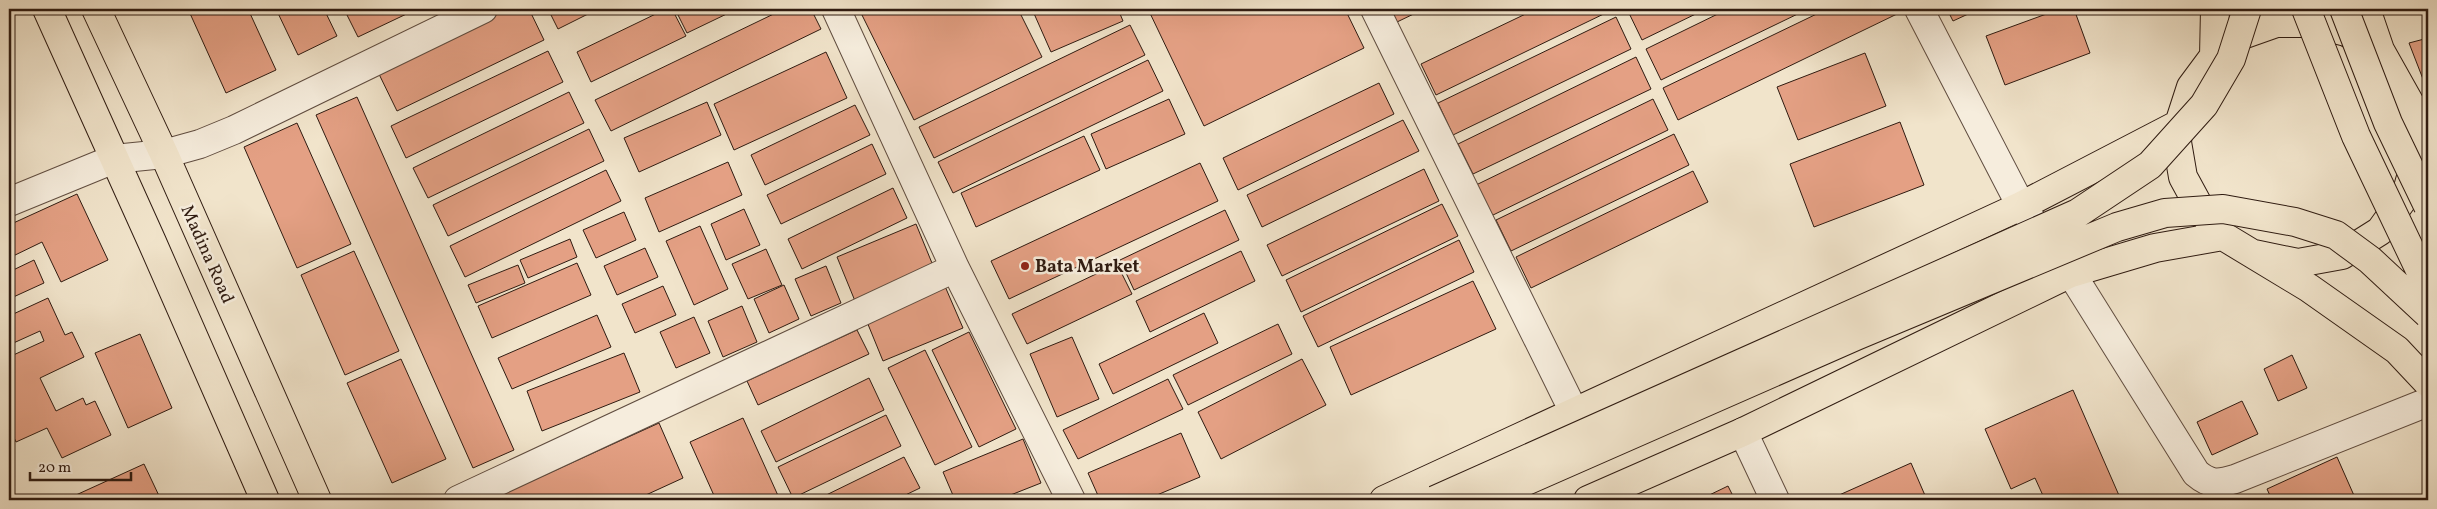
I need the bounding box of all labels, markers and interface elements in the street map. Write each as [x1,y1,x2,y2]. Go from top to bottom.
street label: Madina Road [174,201,239,308]
place label: Bata Market [1035,255,1139,280]
marker: Bata Market [1019,260,1031,272]
scale bar [30,449,131,481]
text: 20 m [38,458,71,479]

